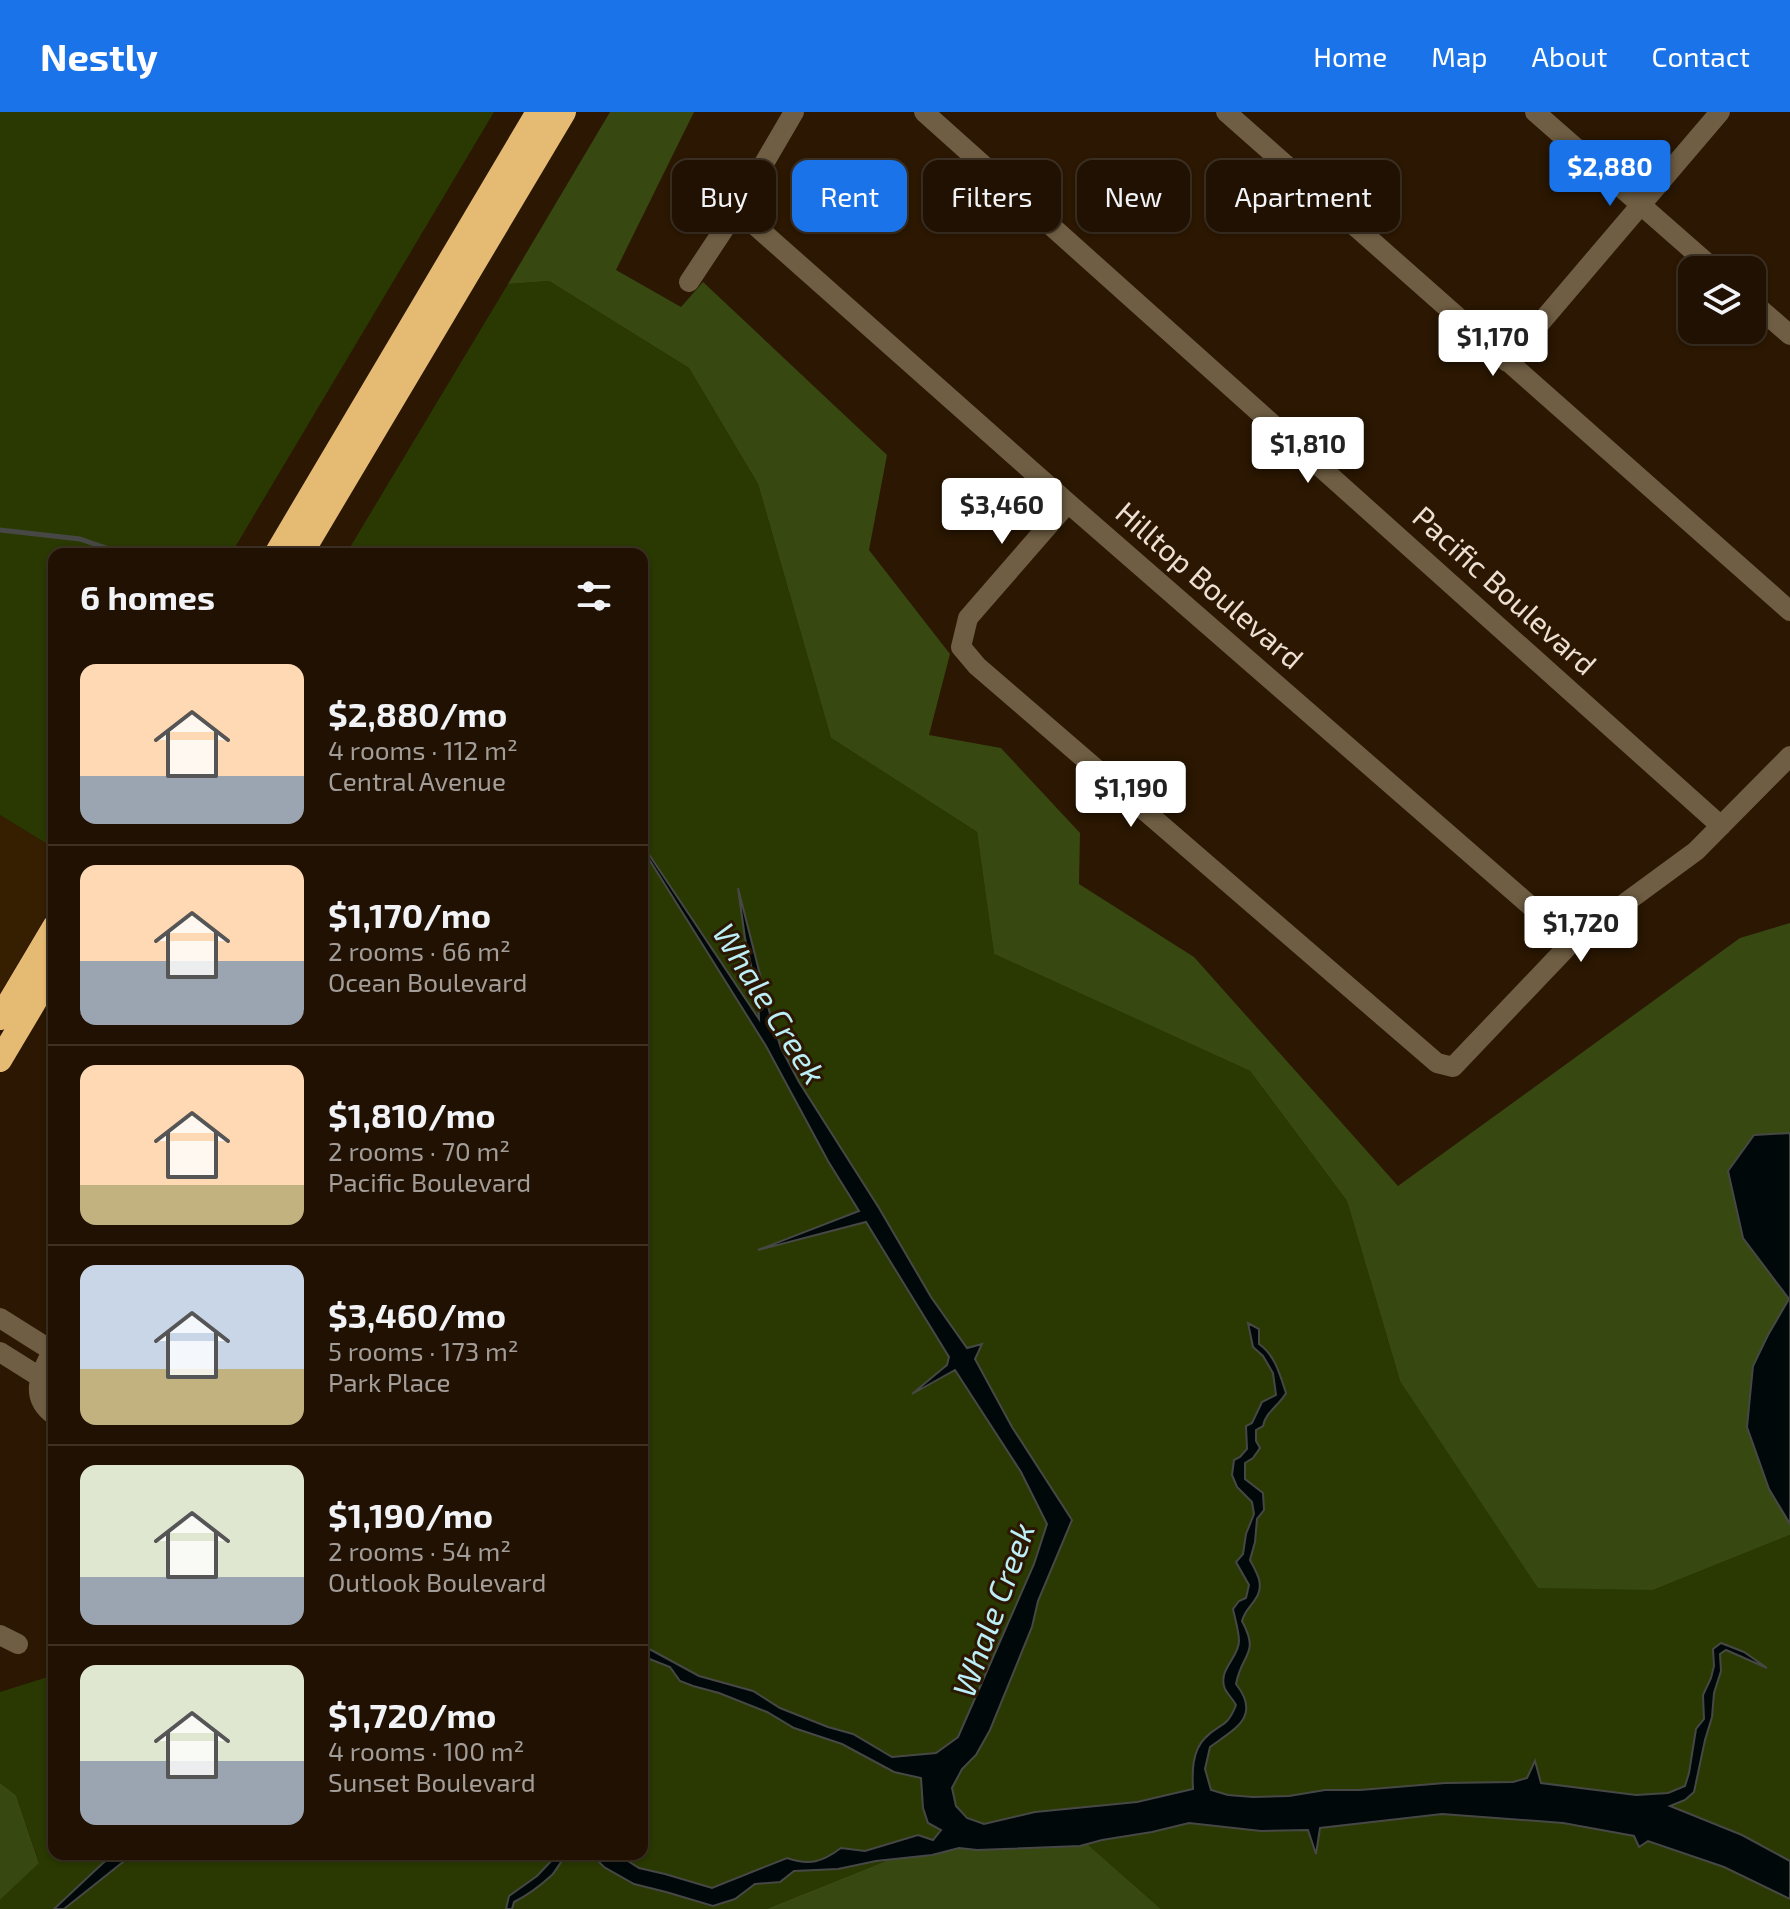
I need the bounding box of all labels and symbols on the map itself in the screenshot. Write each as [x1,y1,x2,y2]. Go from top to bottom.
pin: $2,880 [1545,140,1675,208]
pin: $1,170 [1428,310,1558,378]
pin: $1,810 [1243,417,1373,485]
pin: $3,460 [937,478,1067,546]
street label: Hilltop Boulevard [1109,493,1311,676]
street label: Pacific Boulevard [1406,498,1605,681]
pin: $1,190 [1066,761,1196,829]
pin: $1,720 [1516,896,1646,964]
water label: Whale Creek [706,916,835,1090]
water label: Whale Creek [943,1517,1041,1701]

